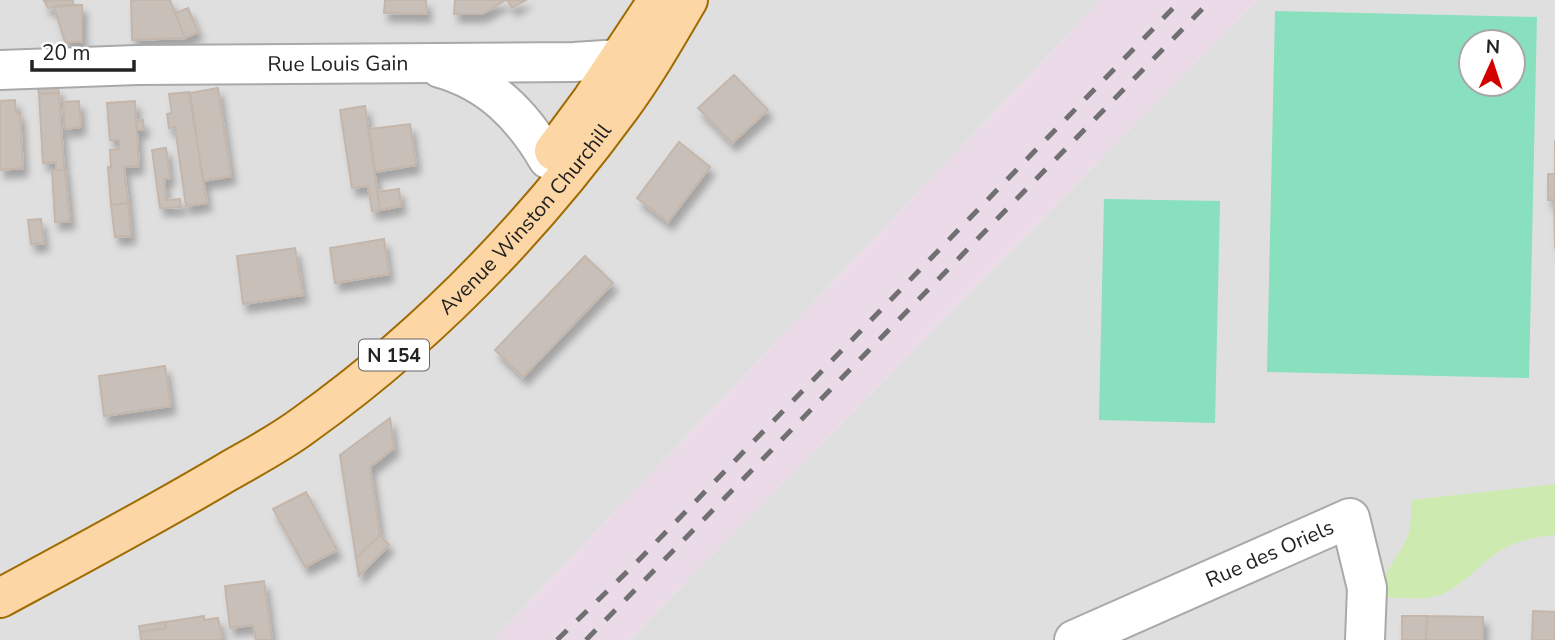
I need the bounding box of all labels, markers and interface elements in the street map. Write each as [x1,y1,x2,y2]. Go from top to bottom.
scale bar [32,28,133,72]
north arrow [1457,28,1527,98]
text: N [1485,34,1501,60]
text: 20 m [42,39,91,67]
street label: Rue Louis Gain [267,49,408,78]
street label: Avenue Winston Churchill [432,117,618,321]
road number: N 154 [359,340,429,370]
street label: Rue des Oriels [1201,513,1338,594]

